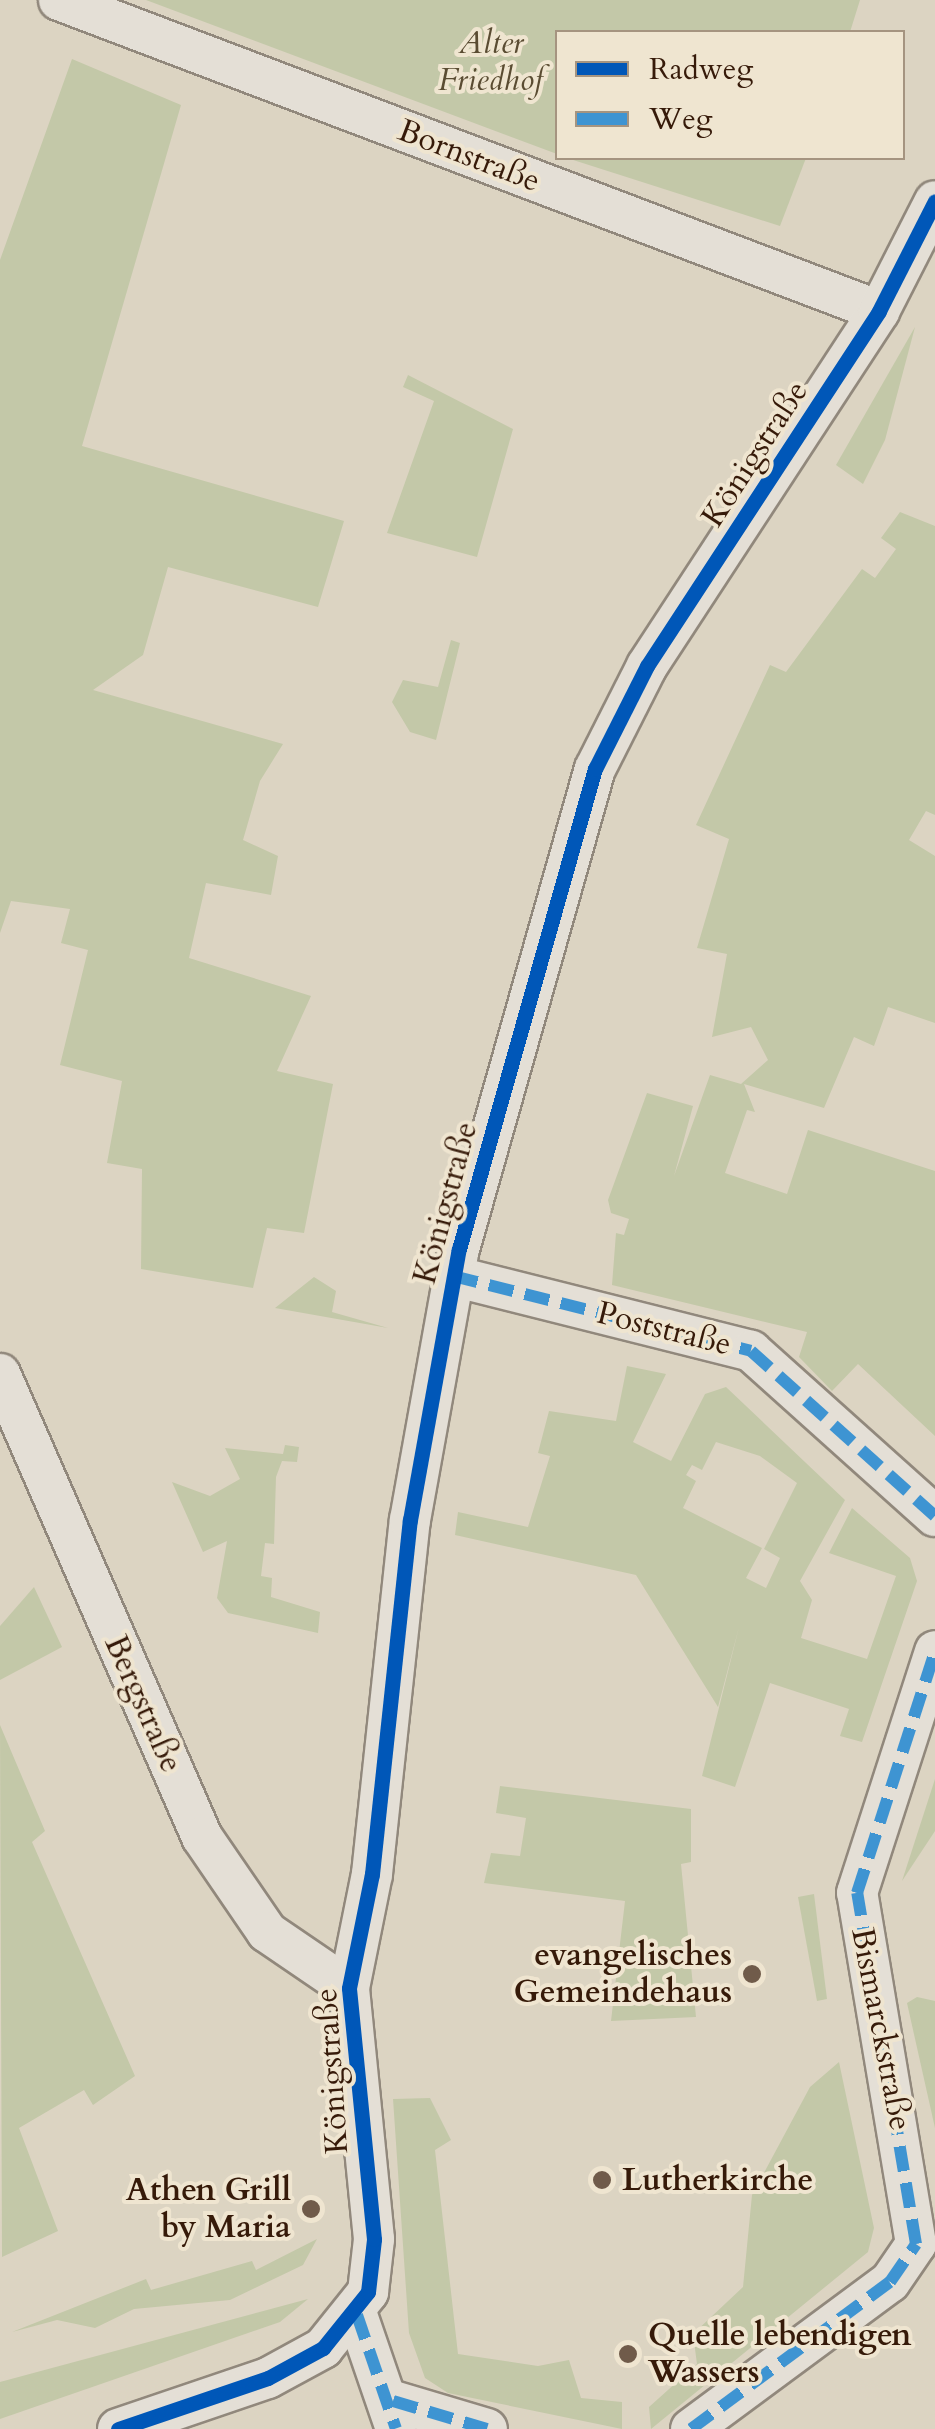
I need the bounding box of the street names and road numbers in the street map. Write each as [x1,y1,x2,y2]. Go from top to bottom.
street label: Bornstraße [393,111,545,201]
street label: Königstraße [694,374,816,534]
street label: Königstraße [406,1118,486,1288]
street label: Poststraße [593,1294,735,1364]
street label: Bergstraße [96,1630,190,1778]
street label: Bismarckstraße [843,1924,919,2134]
street label: Königstraße [307,1987,357,2155]

